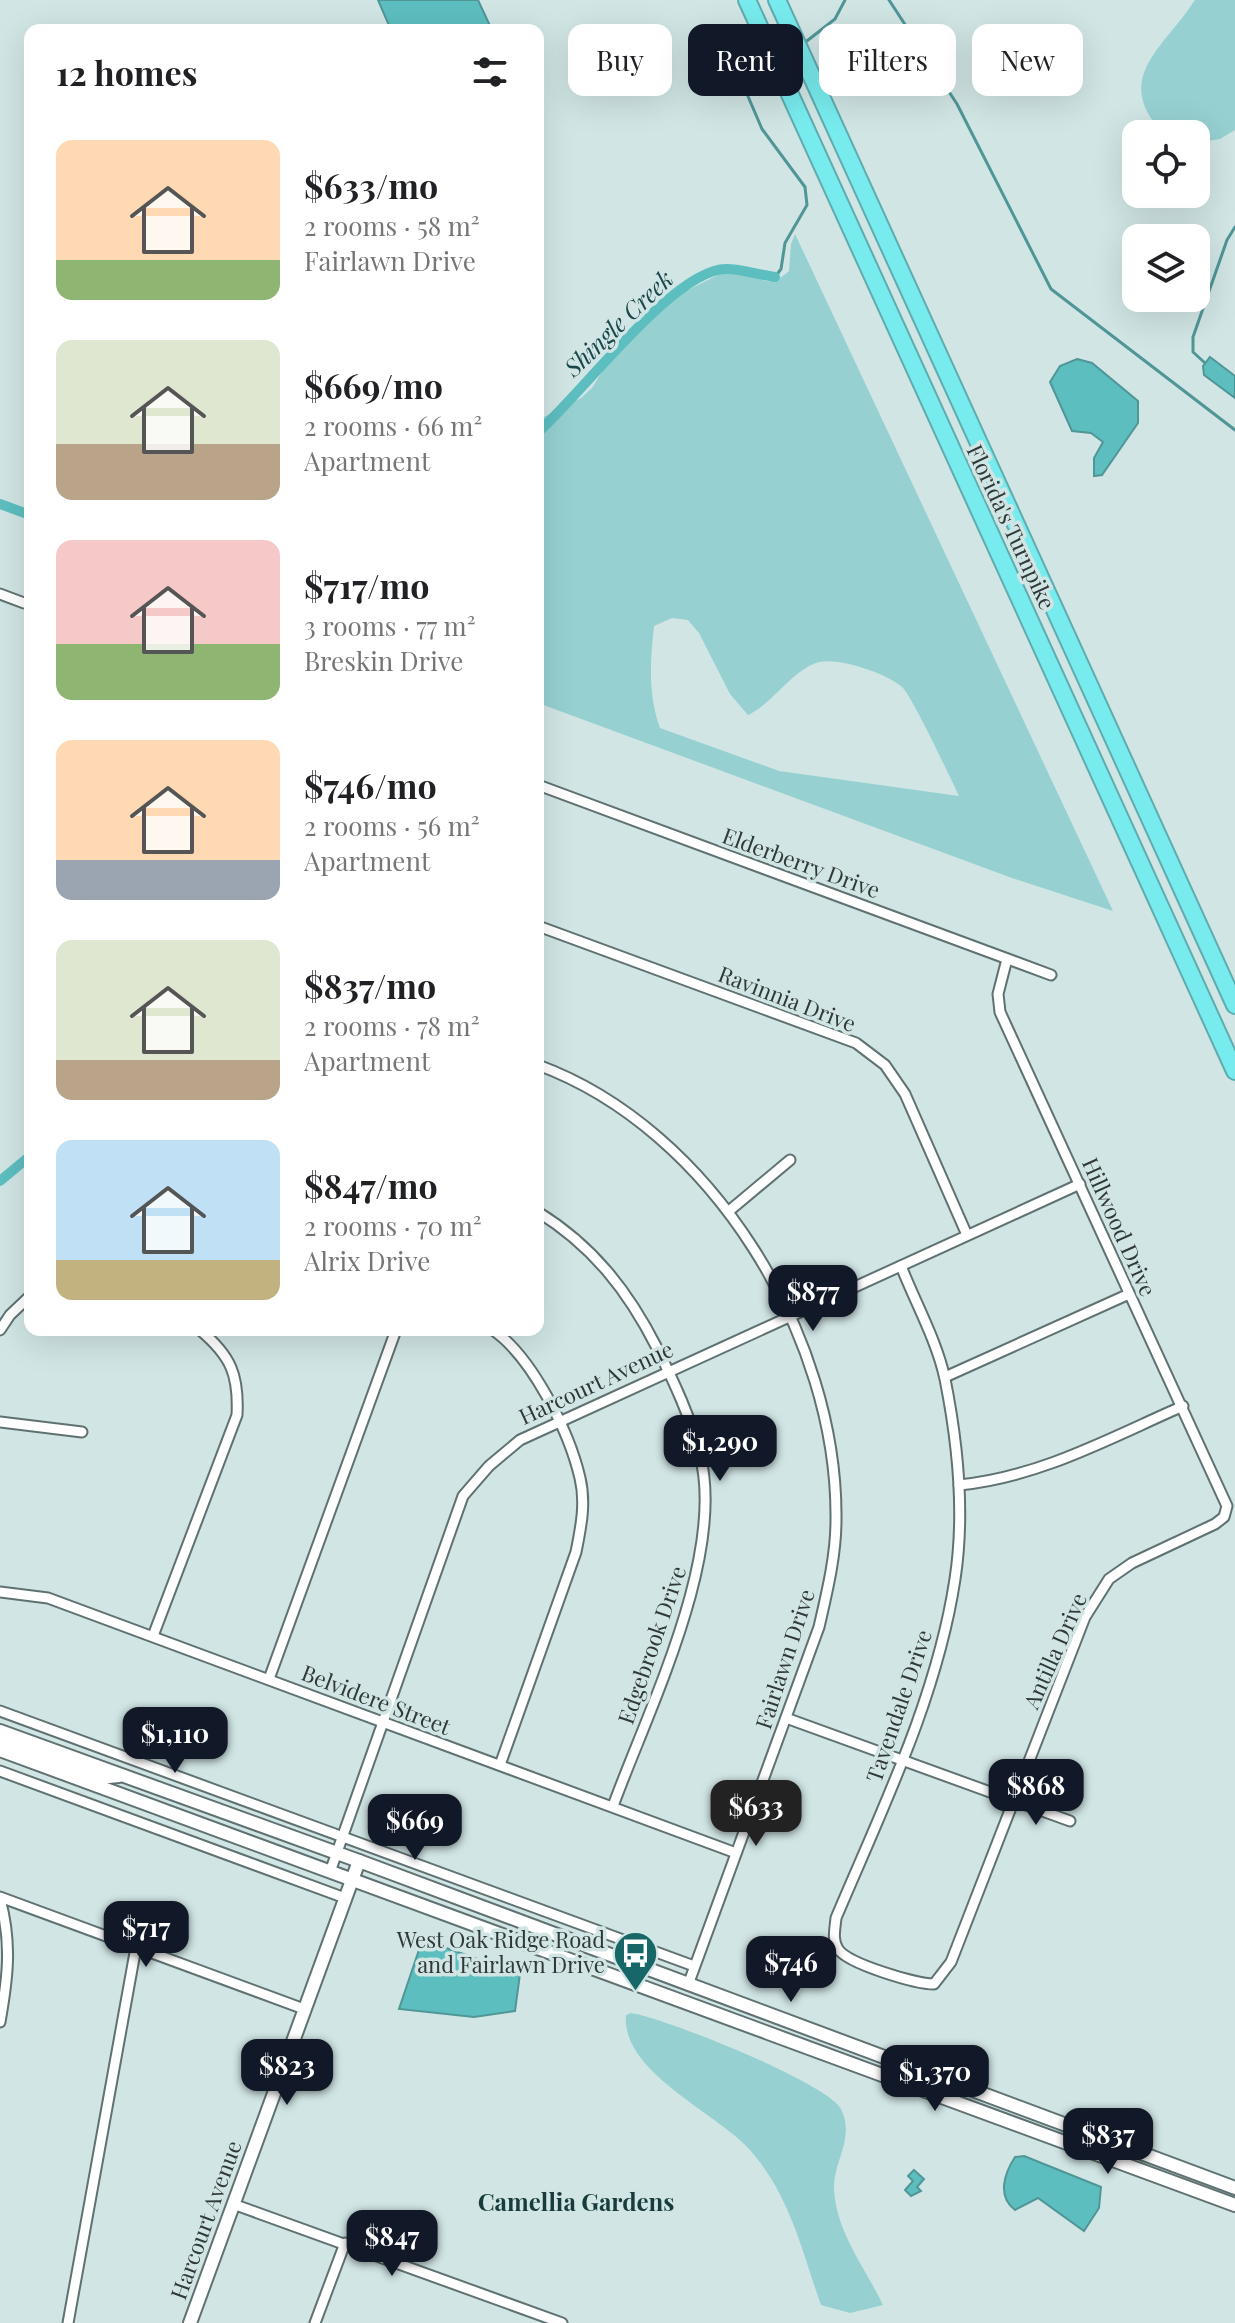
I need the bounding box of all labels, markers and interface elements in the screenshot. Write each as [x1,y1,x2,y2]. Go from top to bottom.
chip: Buy [568,24,672,96]
chip: Rent [688,24,803,96]
chip: Filters [819,24,956,96]
chip: New [972,24,1083,96]
text: 12 homes [56,49,197,95]
icon: filters [468,50,512,94]
map controls [1122,120,1210,312]
button: locate [1122,120,1210,208]
text: $633/mo [304,162,438,208]
icon: home [120,172,216,268]
text: 2 rooms · 58 m² [304,208,480,243]
button: layers [1122,224,1210,312]
text: Fairlawn Drive [304,243,476,278]
water label: Shingle Creek [555,262,679,383]
text: $669/mo [304,362,443,408]
icon: home [120,372,216,468]
text: 2 rooms · 66 m² [304,408,482,443]
street label: Florida's Turnpike [961,439,1063,614]
text: Apartment [304,443,430,478]
text: $717/mo [304,562,430,608]
icon: home [120,572,216,668]
text: 3 rooms · 77 m² [304,608,475,643]
text: Breskin Drive [304,643,463,678]
text: $746/mo [304,762,437,808]
icon: home [120,772,216,868]
text: 2 rooms · 56 m² [304,808,480,843]
street label: Elderberry Drive [718,820,884,904]
text: Apartment [304,843,430,878]
street label: Ravinnia Drive [714,958,860,1038]
text: $837/mo [304,962,436,1008]
icon: home [120,972,216,1068]
text: 2 rooms · 78 m² [304,1008,479,1043]
text: Apartment [304,1043,430,1078]
street label: Hillwood Drive [1076,1153,1164,1301]
text: $847/mo [304,1162,438,1208]
icon: home [120,1172,216,1268]
text: 2 rooms · 70 m² [304,1208,482,1243]
text: Alrix Drive [304,1243,430,1278]
pin: $877 [766,1265,860,1333]
text: $877 [786,1273,840,1308]
street label: Harcourt Avenue [514,1333,678,1431]
pin: $1,290 [655,1415,785,1483]
text: $1,290 [682,1423,758,1458]
street label: Edgebrook Drive [610,1562,692,1728]
street label: Fairlawn Drive [747,1585,821,1733]
street label: Antilla Drive [1015,1588,1093,1714]
street label: Tavendale Drive [858,1625,938,1786]
street label: Belvidere Street [298,1657,456,1742]
pin: $1,110 [110,1707,240,1775]
text: $1,110 [141,1715,209,1750]
pin: $868 [989,1759,1083,1827]
text: $868 [1007,1767,1065,1802]
pin: $633 [709,1780,803,1848]
text: $633 [729,1788,783,1823]
pin: $669 [368,1794,462,1862]
text: $669 [386,1802,444,1837]
pin: $717 [99,1901,193,1969]
text: $717 [122,1909,170,1944]
place label: West Oak Ridge Road and Fairlawn Drive [396,1924,605,1979]
bus stop icon: West Oak Ridge Road and Fairlawn Drive [612,1929,660,1992]
pin: $746 [744,1936,838,2004]
text: $746 [764,1944,818,1979]
pin: $823 [240,2039,334,2107]
pin: $1,370 [870,2045,1000,2113]
text: $823 [259,2047,315,2082]
text: $1,370 [899,2053,971,2088]
pin: $837 [1061,2108,1155,2176]
text: $837 [1081,2116,1135,2151]
street label: Harcourt Avenue [162,2136,248,2303]
district label: Camellia Gardens [478,2185,674,2217]
pin: $847 [345,2210,439,2278]
text: $847 [365,2218,419,2253]

